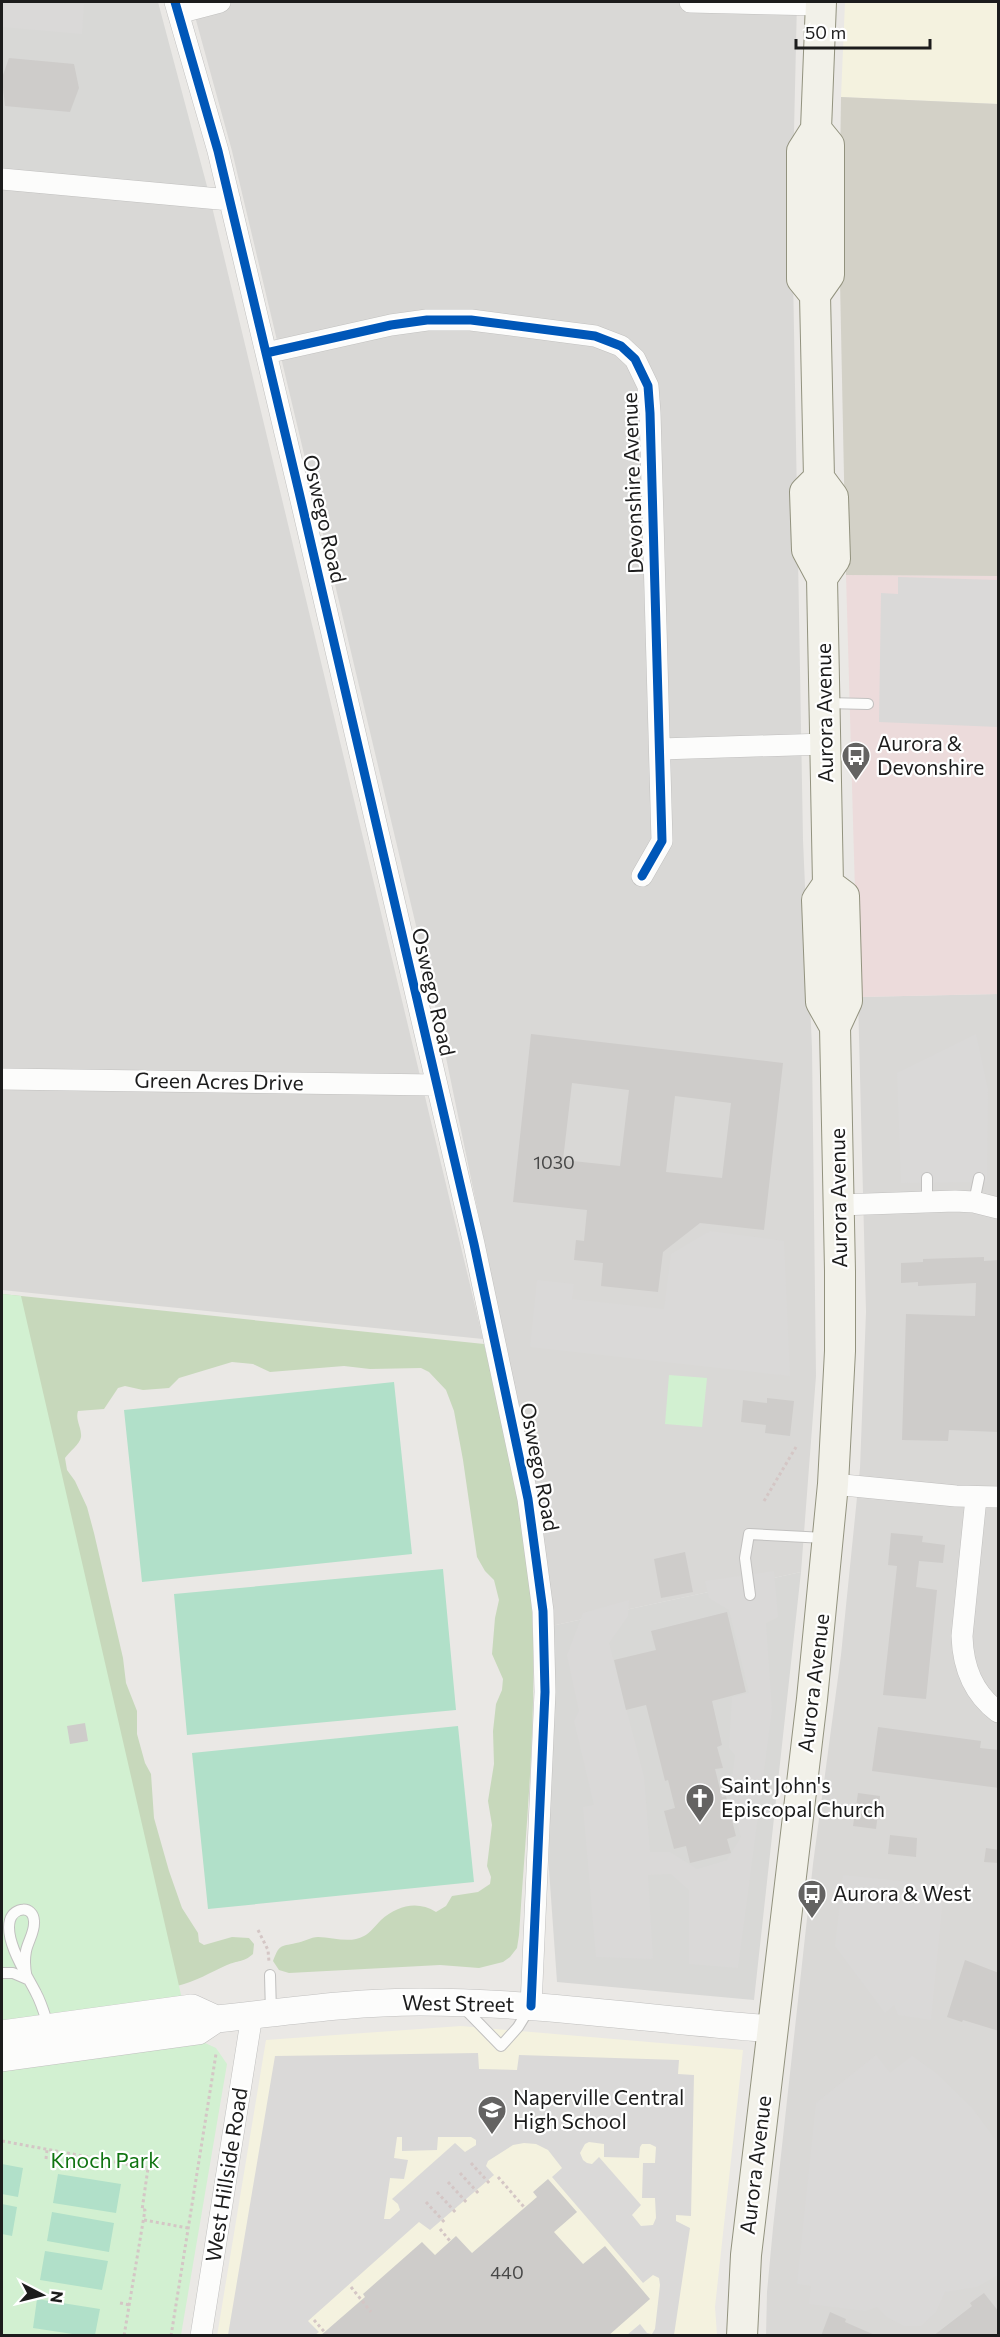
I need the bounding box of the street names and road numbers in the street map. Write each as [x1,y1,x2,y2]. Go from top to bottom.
street label: Devonshire Avenue [616,392,647,574]
street label: Oswego Road [299,452,352,585]
street label: Aurora Avenue [810,643,837,783]
street label: Oswego Road [408,925,461,1058]
street label: Green Acres Drive [134,1067,304,1094]
street label: Aurora Avenue [824,1128,851,1268]
street label: Oswego Road [516,1400,565,1533]
street label: Aurora Avenue [792,1612,833,1754]
street label: West Street [402,1989,514,2016]
street label: West Hillside Road [199,2086,252,2264]
street label: Aurora Avenue [734,2094,775,2236]

